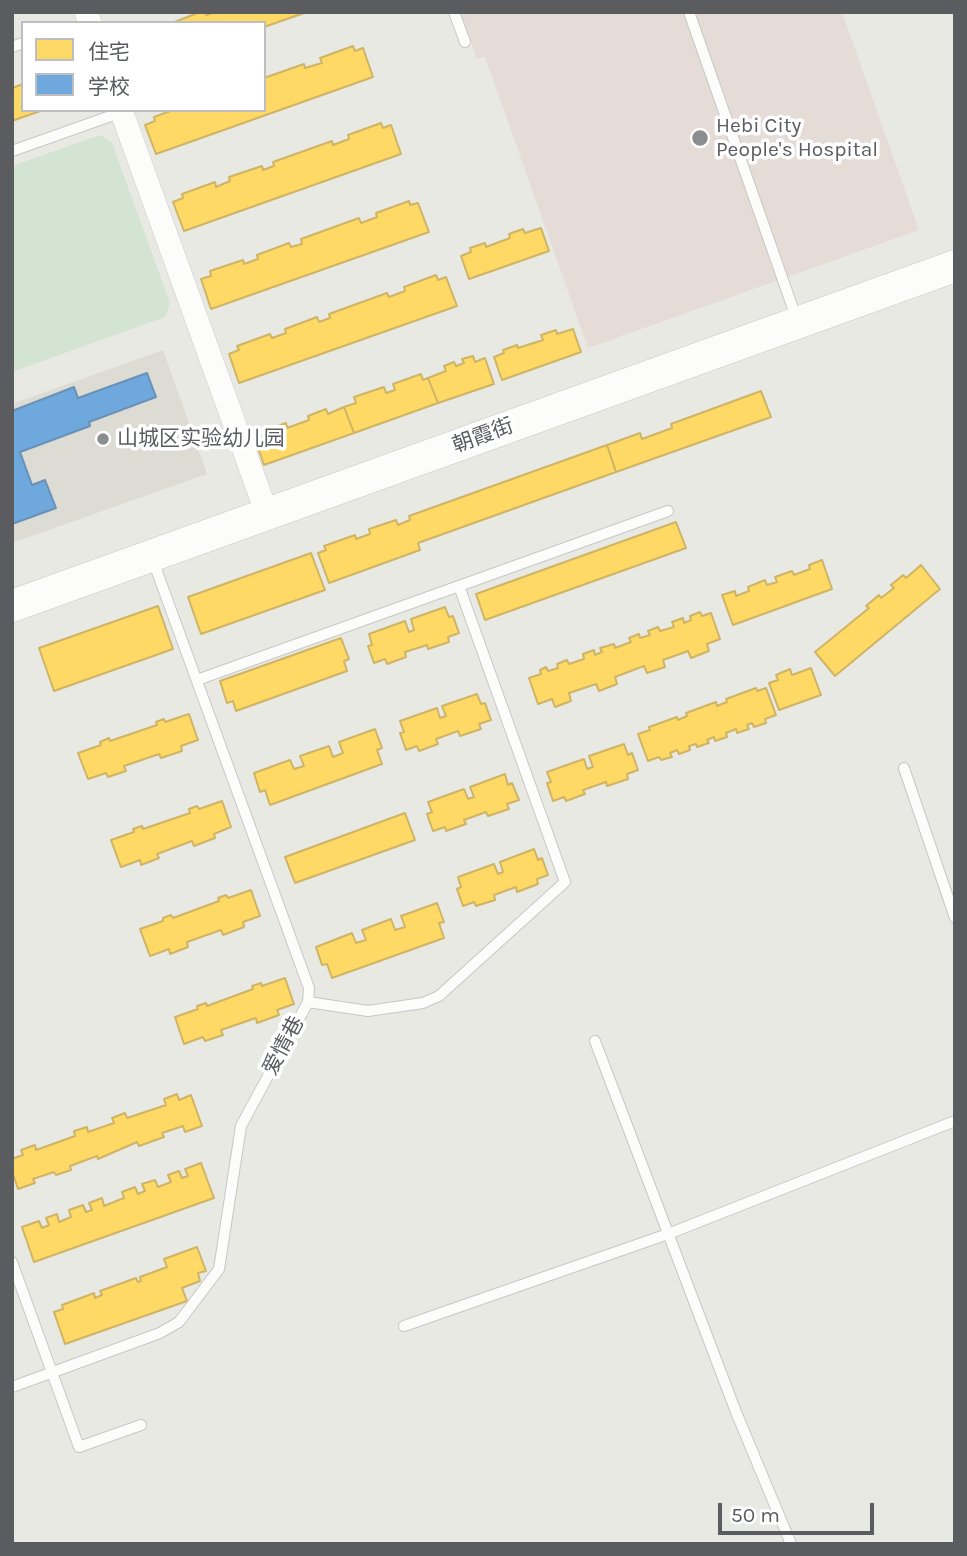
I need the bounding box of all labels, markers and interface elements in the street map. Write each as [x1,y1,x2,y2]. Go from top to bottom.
legend [21,21,266,112]
text: 住宅 [88,40,130,64]
text: 学校 [88,75,130,99]
place label: Hebi City People's Hospital [716,113,878,163]
marker: Hebi City People's Hospital [690,128,710,148]
street label: 朝霞街 [449,413,517,459]
place label: 山城区实验幼儿园 [117,426,285,452]
marker: 山城区实验幼儿园 [95,431,111,447]
street label: 爱情巷 [258,1012,310,1080]
scale bar [722,1490,878,1534]
text: 50 m [731,1503,780,1527]

